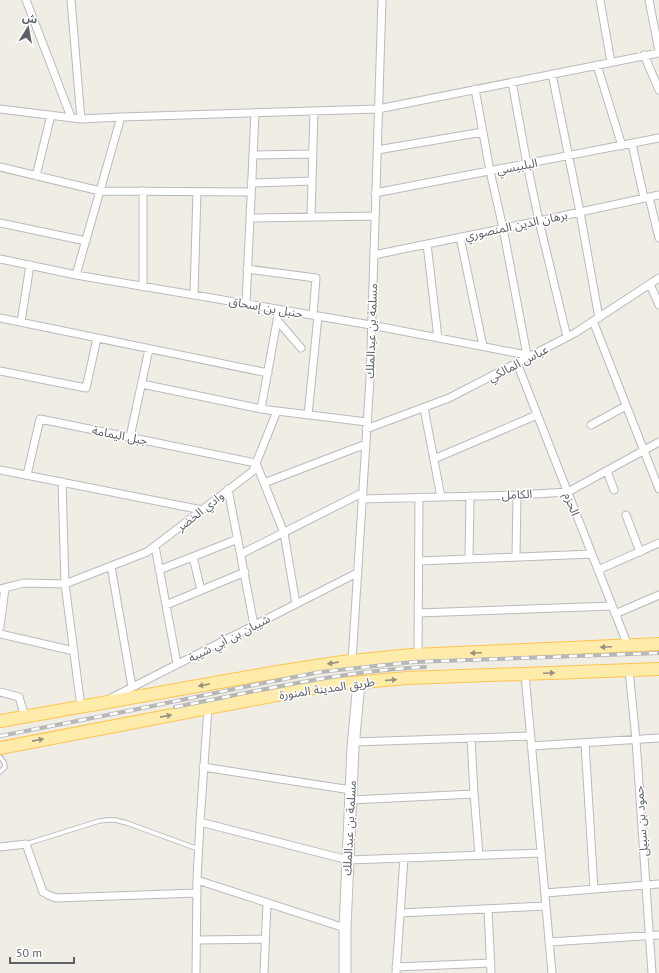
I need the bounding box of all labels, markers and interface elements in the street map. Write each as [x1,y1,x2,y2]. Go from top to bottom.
north arrow [8,8,48,48]
text: ش [21,10,39,26]
street label: البلبيسي [495,155,539,180]
street label: برهان الدين المنصوري [463,207,569,246]
street label: مسلمة بن عبدالملك [362,283,380,379]
street label: حنبل بن إسحاق [228,293,304,322]
street label: عباس المالكي [485,341,552,387]
street label: جبل اليمامة [91,422,149,448]
street label: الكامل [501,486,533,502]
street label: وادي الخضر [173,488,228,537]
street label: الحزم [559,490,583,519]
street label: شيبان بن أبي شيبة [185,611,274,668]
one-way arrow [600,643,612,650]
one-way arrow [470,649,482,656]
one-way arrow [327,660,339,666]
one-way arrow [543,669,555,676]
street label: طريق المدينة المنورة [278,674,376,703]
one-way arrow [385,676,397,683]
one-way arrow [198,682,211,688]
one-way arrow [160,712,172,718]
one-way arrow [32,737,44,743]
street label: مسلمة بن عبدالملك [339,780,359,876]
street label: حمود بن سبيل [631,785,651,857]
scale bar [10,939,74,965]
text: 50 m [16,945,42,960]

